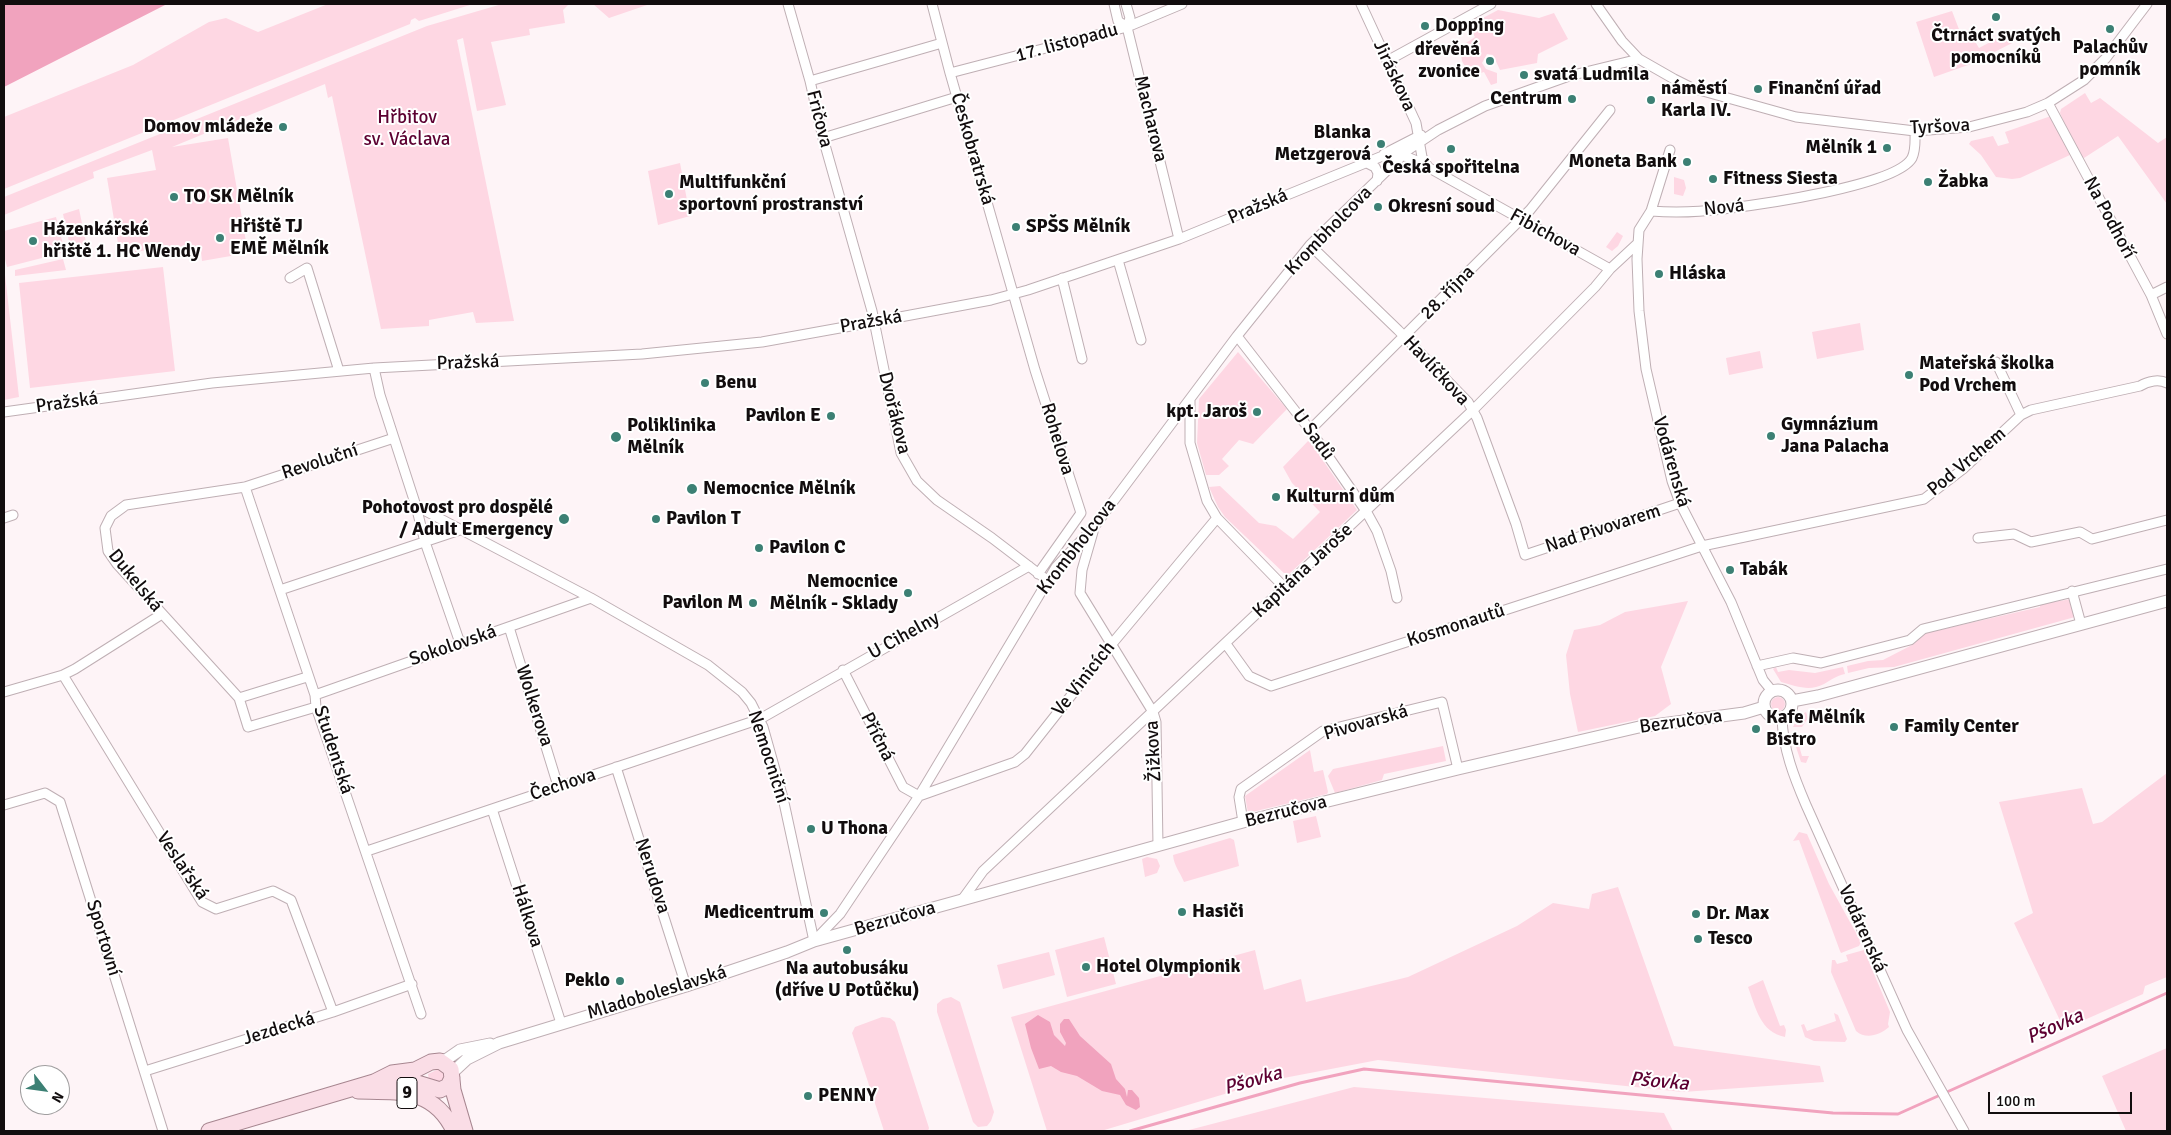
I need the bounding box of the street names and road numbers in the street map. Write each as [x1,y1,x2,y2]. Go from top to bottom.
street label: 17. listopadu [1013,18,1121,68]
street label: Jiráskova [1368,37,1420,115]
street label: Macharova [1128,73,1172,165]
street label: Fričova [801,88,837,150]
street label: Českobratrská [945,90,999,208]
street label: Tyršova [1909,114,1971,140]
street label: Na Podhoří [2078,173,2140,263]
street label: Krombholcova [1281,182,1377,280]
street label: Pražská [1225,184,1291,230]
street label: Nová [1702,195,1746,221]
street label: Fibichova [1506,204,1584,262]
street label: 28. října [1416,261,1480,325]
street label: Pražská [838,305,904,339]
street label: Havlíčkova [1398,331,1474,411]
street label: Pražská [436,351,500,375]
street label: Dvořákova [873,369,915,457]
street label: Pražská [34,387,100,419]
street label: Rohelova [1035,400,1079,478]
street label: U Sadů [1287,405,1339,465]
street label: Vodárenská [1647,414,1695,510]
street label: Pod Vrchem [1923,423,2011,501]
street label: Revoluční [279,439,361,485]
street label: Krombholcova [1032,495,1122,599]
street label: Nad Pivovarem [1542,500,1664,558]
street label: Kapitána Jaroše [1248,519,1358,623]
street label: Dukelská [103,545,167,617]
street label: Kosmonautů [1404,599,1508,653]
street label: U Cihelny [864,607,944,665]
street label: Sokolovská [406,620,500,672]
street label: Ve Vinicích [1048,637,1120,721]
street label: Wolkerova [510,662,558,750]
street label: Pivovarská [1321,700,1411,746]
street label: Studentská [308,703,358,797]
street label: Bezručova [1638,705,1724,739]
street label: Nemocniční [742,708,794,806]
street label: Příčná [855,709,899,765]
street label: Žižkova [1141,720,1167,782]
street label: Čechova [527,764,599,806]
street label: Bezručova [1243,791,1329,833]
street label: Veslařská [151,828,213,904]
street label: Nerudova [629,835,675,917]
street label: Hálkova [506,882,548,950]
street label: Vodárenská [1833,882,1891,976]
street label: Sportovní [81,897,125,979]
street label: Bezručova [852,897,938,941]
street label: Mladoboleslavská [585,961,729,1025]
street label: Jezdecká [240,1007,318,1051]
road number: 9 [397,1078,417,1108]

